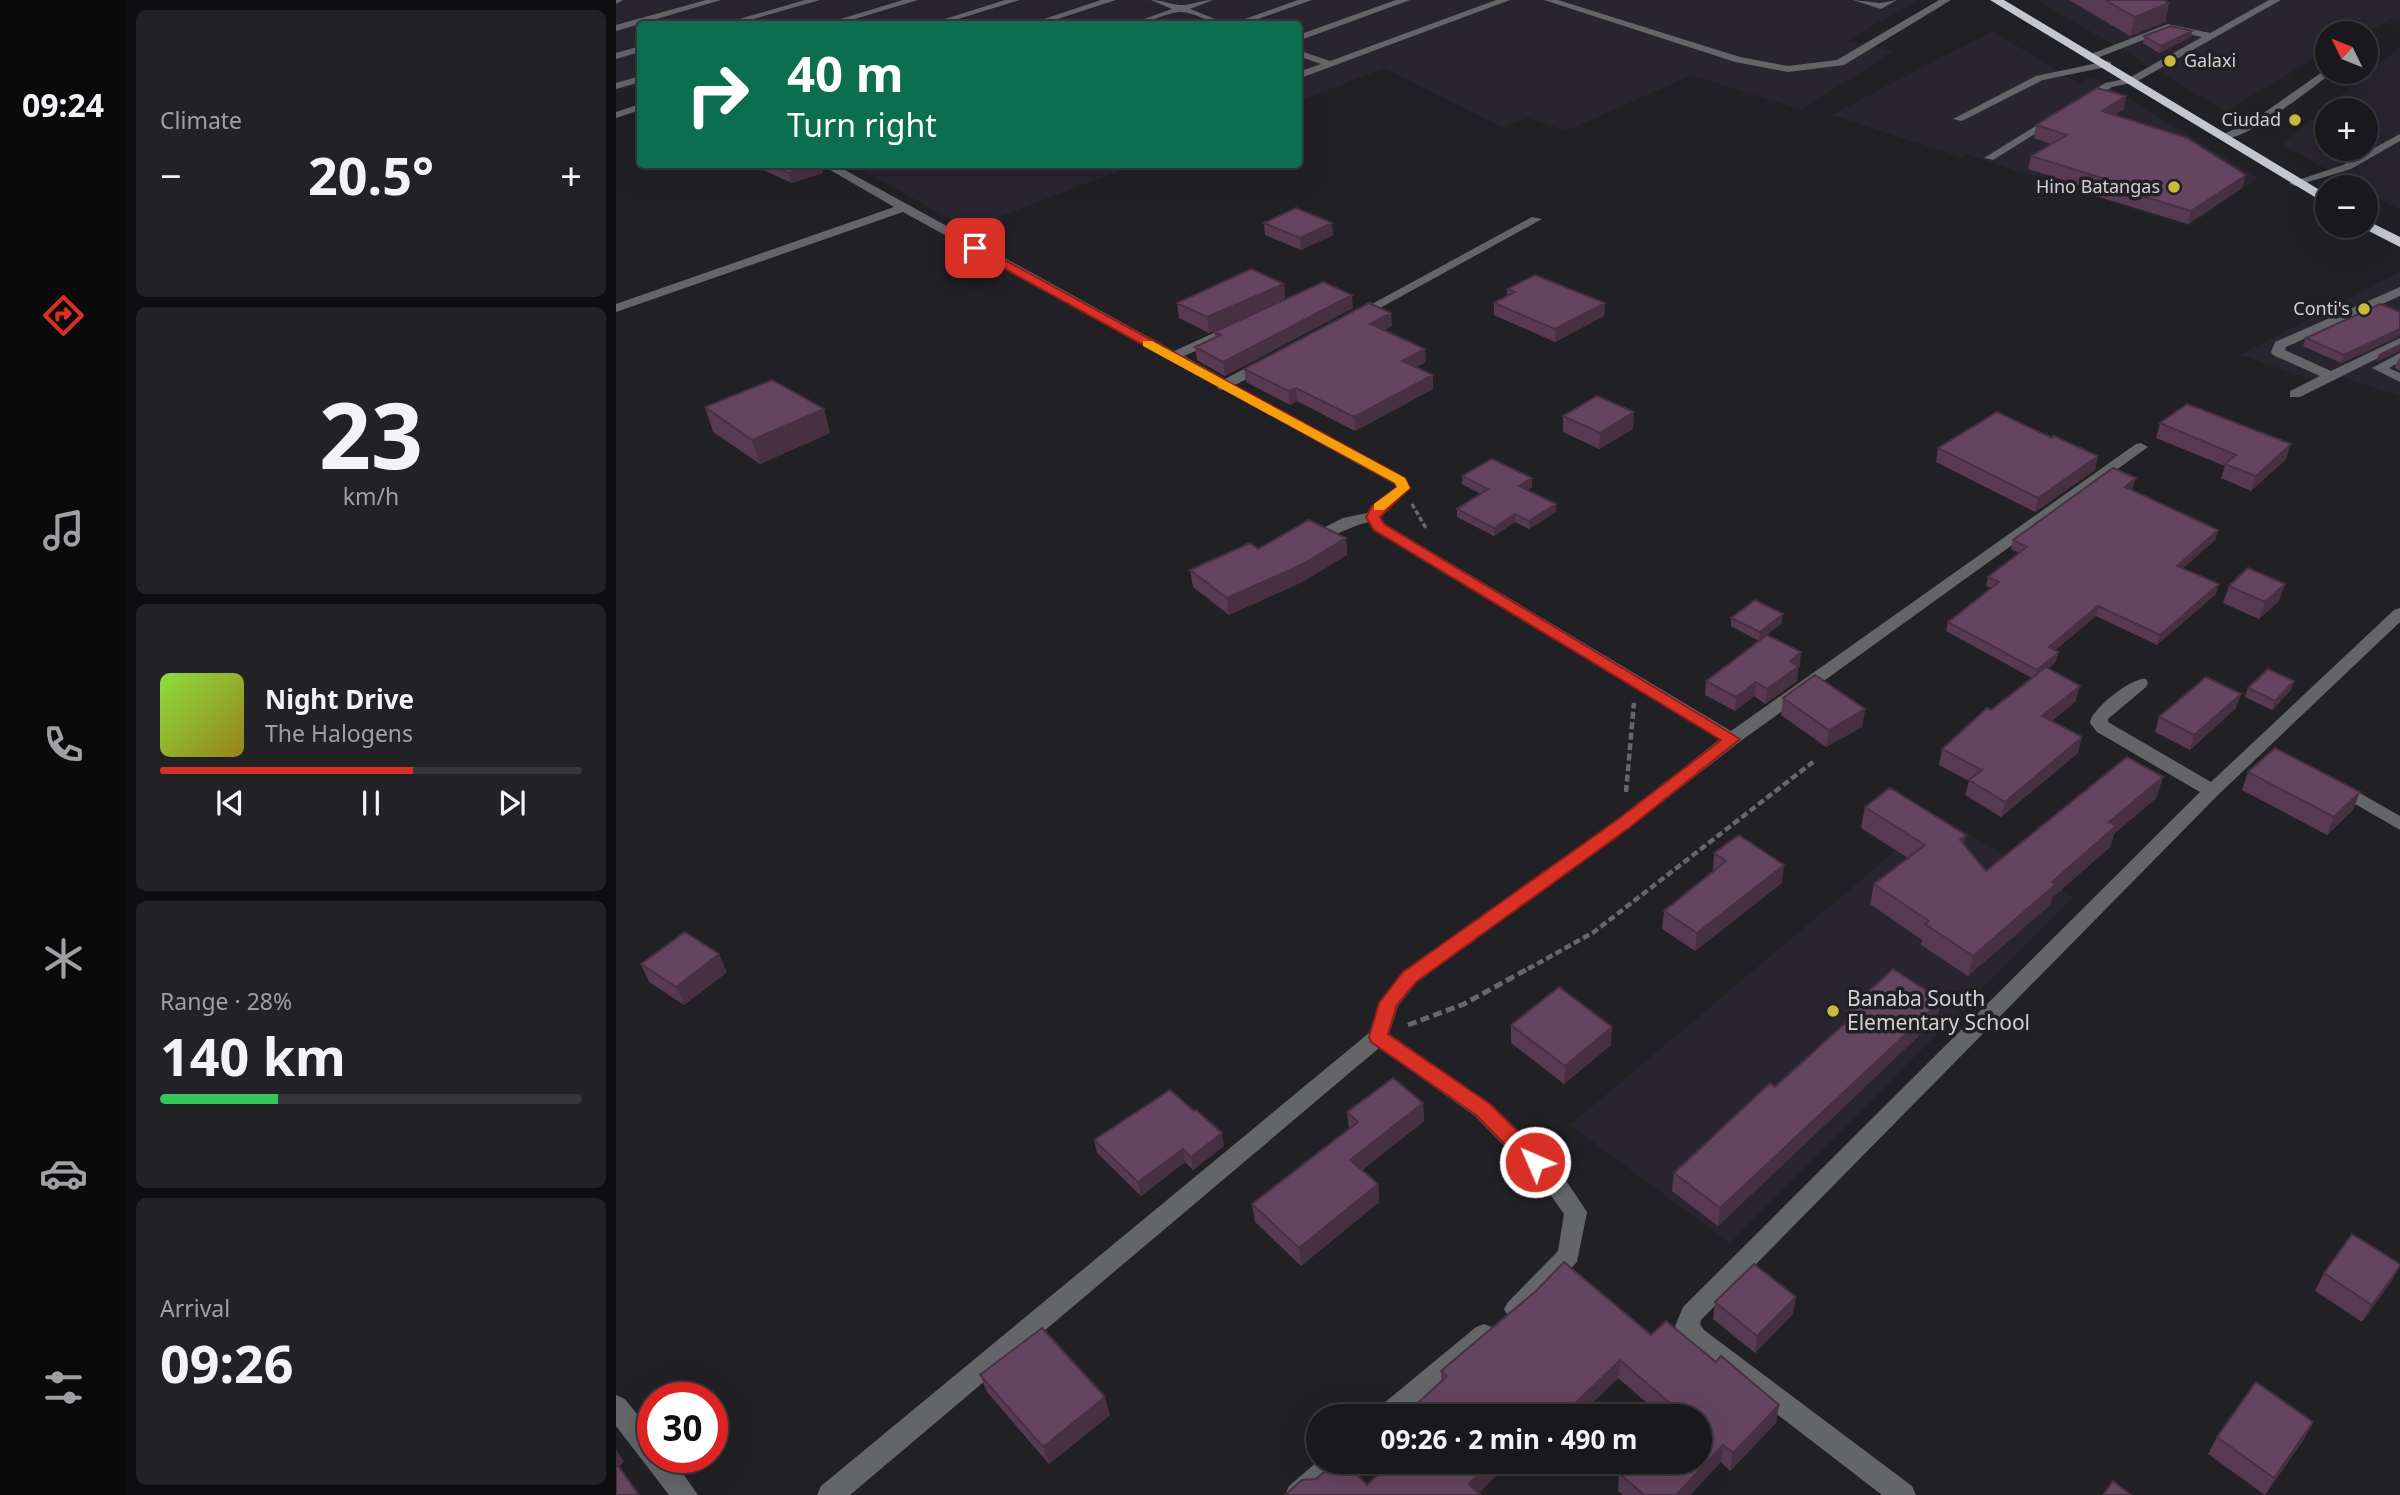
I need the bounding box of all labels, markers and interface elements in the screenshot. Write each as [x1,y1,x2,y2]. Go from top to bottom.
north arrow [2315,21,2378,84]
map controls [2315,21,2378,238]
text: 40 m [787,40,904,106]
place label: Galaxi [2184,48,2236,72]
icon: right [672,49,763,140]
marker: Galaxi [2162,53,2178,69]
text: 09:24 [22,83,104,126]
button: + [2315,98,2378,161]
text: Turn right [787,103,937,146]
text: Climate [160,104,242,136]
place label: Ciudad [2222,107,2281,131]
marker: Ciudad [2287,112,2303,128]
text: 20.5° [308,139,434,210]
text: − [160,149,182,201]
text: + [560,149,582,201]
place label: Hino Batangas [2036,174,2160,198]
button: − [2315,175,2378,238]
marker: Hino Batangas [2166,179,2182,195]
pin [945,218,1005,278]
icon: arrive [956,229,994,267]
icon: directions [39,291,88,340]
place label: Conti's [2293,296,2350,320]
marker: Conti's [2356,301,2372,317]
text: 23 [319,372,423,496]
text: km/h [343,480,399,512]
icon: music [39,506,88,555]
text: Night Drive [265,681,414,717]
text: The Halogens [265,717,413,749]
icon: phone [39,720,88,769]
icon: previous [211,784,249,822]
icon: pause [352,784,390,822]
icon: next [493,784,531,822]
icon: climate [39,934,88,983]
place label: Banaba South Elementary School [1847,984,2030,1036]
text: Range · 28% [160,985,292,1017]
marker: Banaba South Elementary School [1825,1003,1841,1019]
text: 140 km [160,1020,346,1091]
position arrow [1498,1125,1572,1199]
icon: car [39,1149,88,1198]
text: Arrival [160,1292,230,1324]
text: 09:26 [160,1327,294,1398]
icon: filters [39,1363,88,1412]
speed limit sign: 30 [637,1382,728,1473]
text: 09:26 · 2 min · 490 m [1381,1421,1637,1457]

